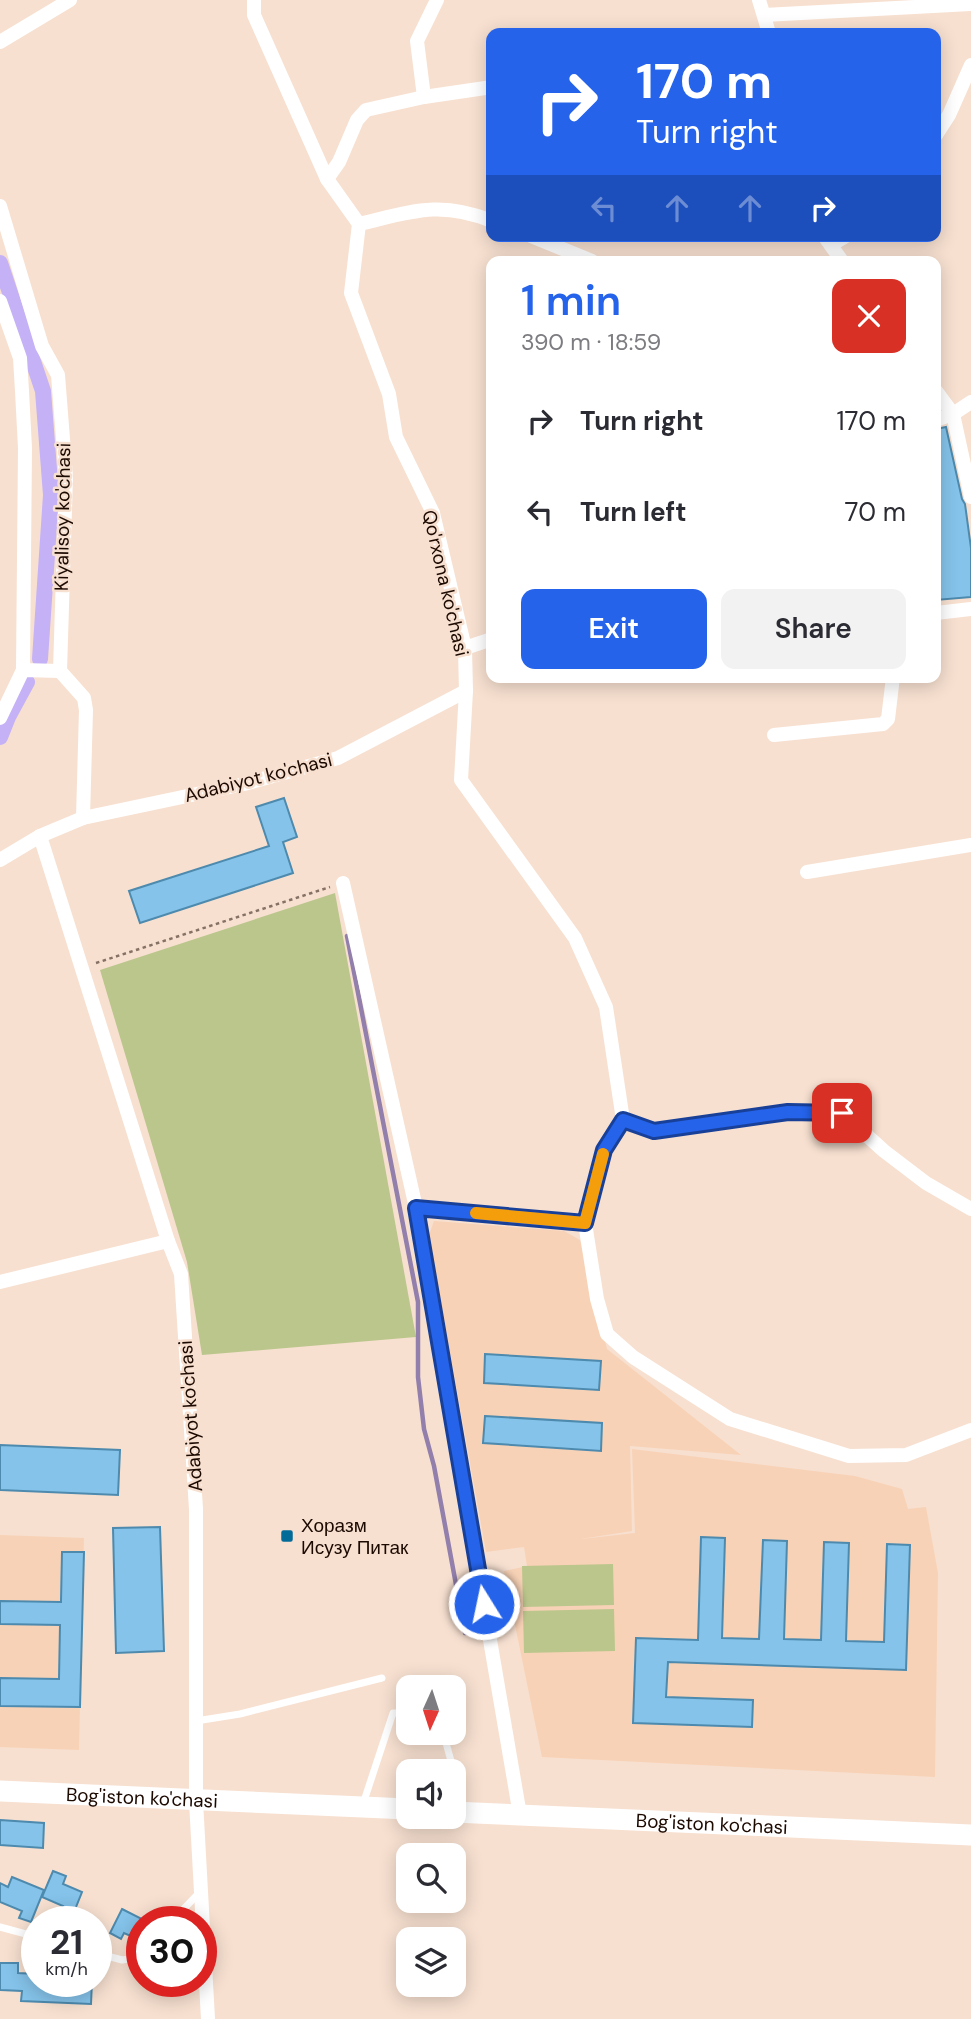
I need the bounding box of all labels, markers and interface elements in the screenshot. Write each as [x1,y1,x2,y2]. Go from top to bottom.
text: 170 m [636,49,772,113]
icon: right [521,56,612,147]
text: Turn right [636,111,778,153]
icon: left [585,189,623,227]
icon: ahead [658,189,696,227]
icon: ahead [731,189,769,227]
icon: right [804,189,842,227]
text: 1 min [521,273,621,328]
button: close [832,279,906,353]
text: 390 m · 18:59 [521,327,661,357]
icon: right [521,402,559,440]
text: Turn right [580,404,704,438]
text: 170 m [837,404,906,438]
street label: Kiyalisoy ko'chasi [49,443,76,591]
icon: left [521,493,559,531]
text: Turn left [580,495,687,529]
text: 70 m [845,495,906,529]
street label: Qo'rxona ko'chasi [417,507,475,659]
button: Exit [521,589,707,669]
button: Share [721,589,906,669]
street label: Adabiyot ko'chasi [182,747,335,808]
pin [812,1083,872,1143]
icon: arrive [823,1094,861,1132]
street label: Adabiyot ko'chasi [173,1339,208,1492]
place label: Хоразм Исузу Питак [301,1513,409,1560]
marker: Хоразм Исузу Питак [279,1528,295,1544]
position arrow [447,1567,521,1641]
north arrow [396,1675,466,1745]
map controls [396,1675,466,1997]
button: sound [396,1759,466,1829]
street label: Bog'iston ko'chasi [65,1782,218,1814]
street label: Bog'iston ko'chasi [635,1808,788,1840]
button: search [396,1843,466,1913]
speed limit sign: 30 [126,1906,217,1997]
text: 21 [50,1919,83,1965]
button: layers [396,1927,466,1997]
text: km/h [45,1957,88,1981]

